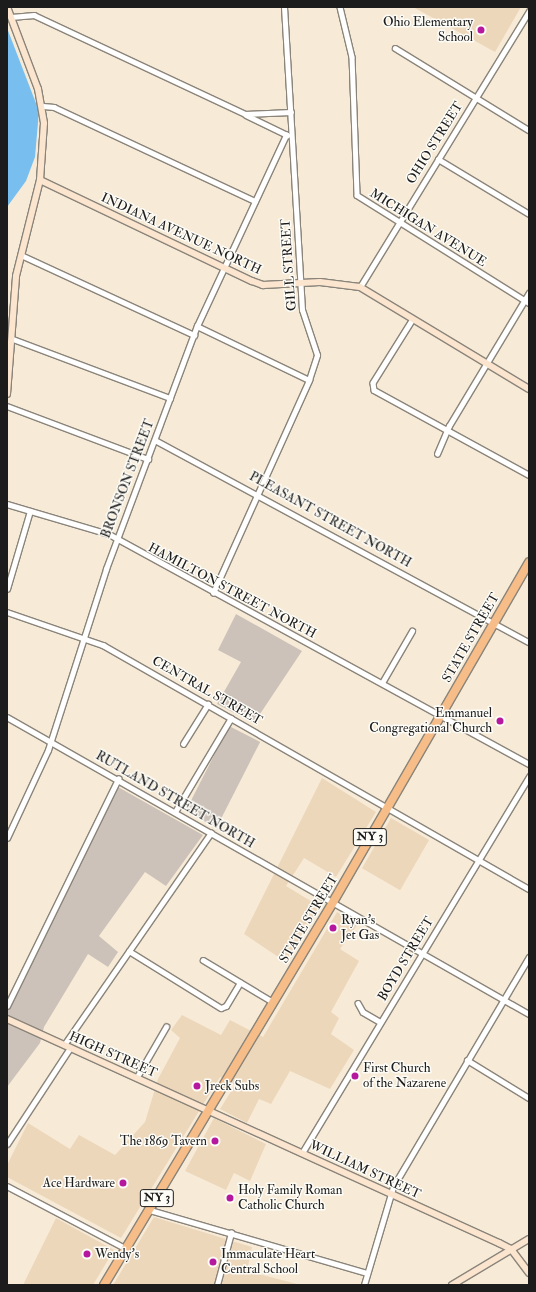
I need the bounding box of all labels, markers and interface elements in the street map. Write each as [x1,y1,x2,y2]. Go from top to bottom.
place label: Ohio Elementary School [383,15,473,46]
marker: Ohio Elementary School [476,25,486,35]
street label: OHIO STREET [403,99,467,187]
street label: MICHIGAN AVENUE [367,186,489,270]
street label: INDIANA AVENUE NORTH [98,190,264,278]
street label: GILL STREET [278,218,300,312]
street label: BRONSON STREET [98,417,158,541]
street label: PLEASANT STREET NORTH [246,469,414,571]
street label: HAMILTON STREET NORTH [145,540,319,642]
street label: STATE STREET [439,591,503,685]
street label: CENTRAL STREET [149,653,265,729]
place label: Emmanuel Congregational Church [369,706,492,737]
marker: Emmanuel Congregational Church [495,716,505,726]
street label: RUTLAND STREET NORTH [93,748,257,852]
road number: NY 3 [352,827,388,847]
street label: STATE STREET [276,872,342,966]
place label: Ryan's Jet Gas [341,913,379,944]
street label: BOYD STREET [375,914,437,1004]
marker: Ryan's Jet Gas [328,923,338,933]
street label: HIGH STREET [67,1029,159,1081]
place label: First Church of the Nazarene [363,1061,446,1092]
marker: First Church of the Nazarene [350,1071,360,1081]
place label: Jreck Subs [205,1078,259,1094]
marker: Jreck Subs [192,1081,202,1091]
place label: The 1869 Tavern [120,1133,207,1149]
marker: The 1869 Tavern [210,1136,220,1146]
street label: WILLIAM STREET [307,1137,423,1203]
place label: Ace Hardware [43,1175,115,1191]
marker: Ace Hardware [118,1178,128,1188]
place label: Holy Family Roman Catholic Church [238,1183,342,1214]
road number: NY 3 [139,1188,175,1208]
marker: Holy Family Roman Catholic Church [225,1193,235,1203]
place label: Wendy's [95,1246,139,1262]
place label: Immaculate Heart Central School [221,1247,315,1278]
marker: Wendy's [82,1249,92,1259]
marker: Immaculate Heart Central School [208,1257,218,1267]

